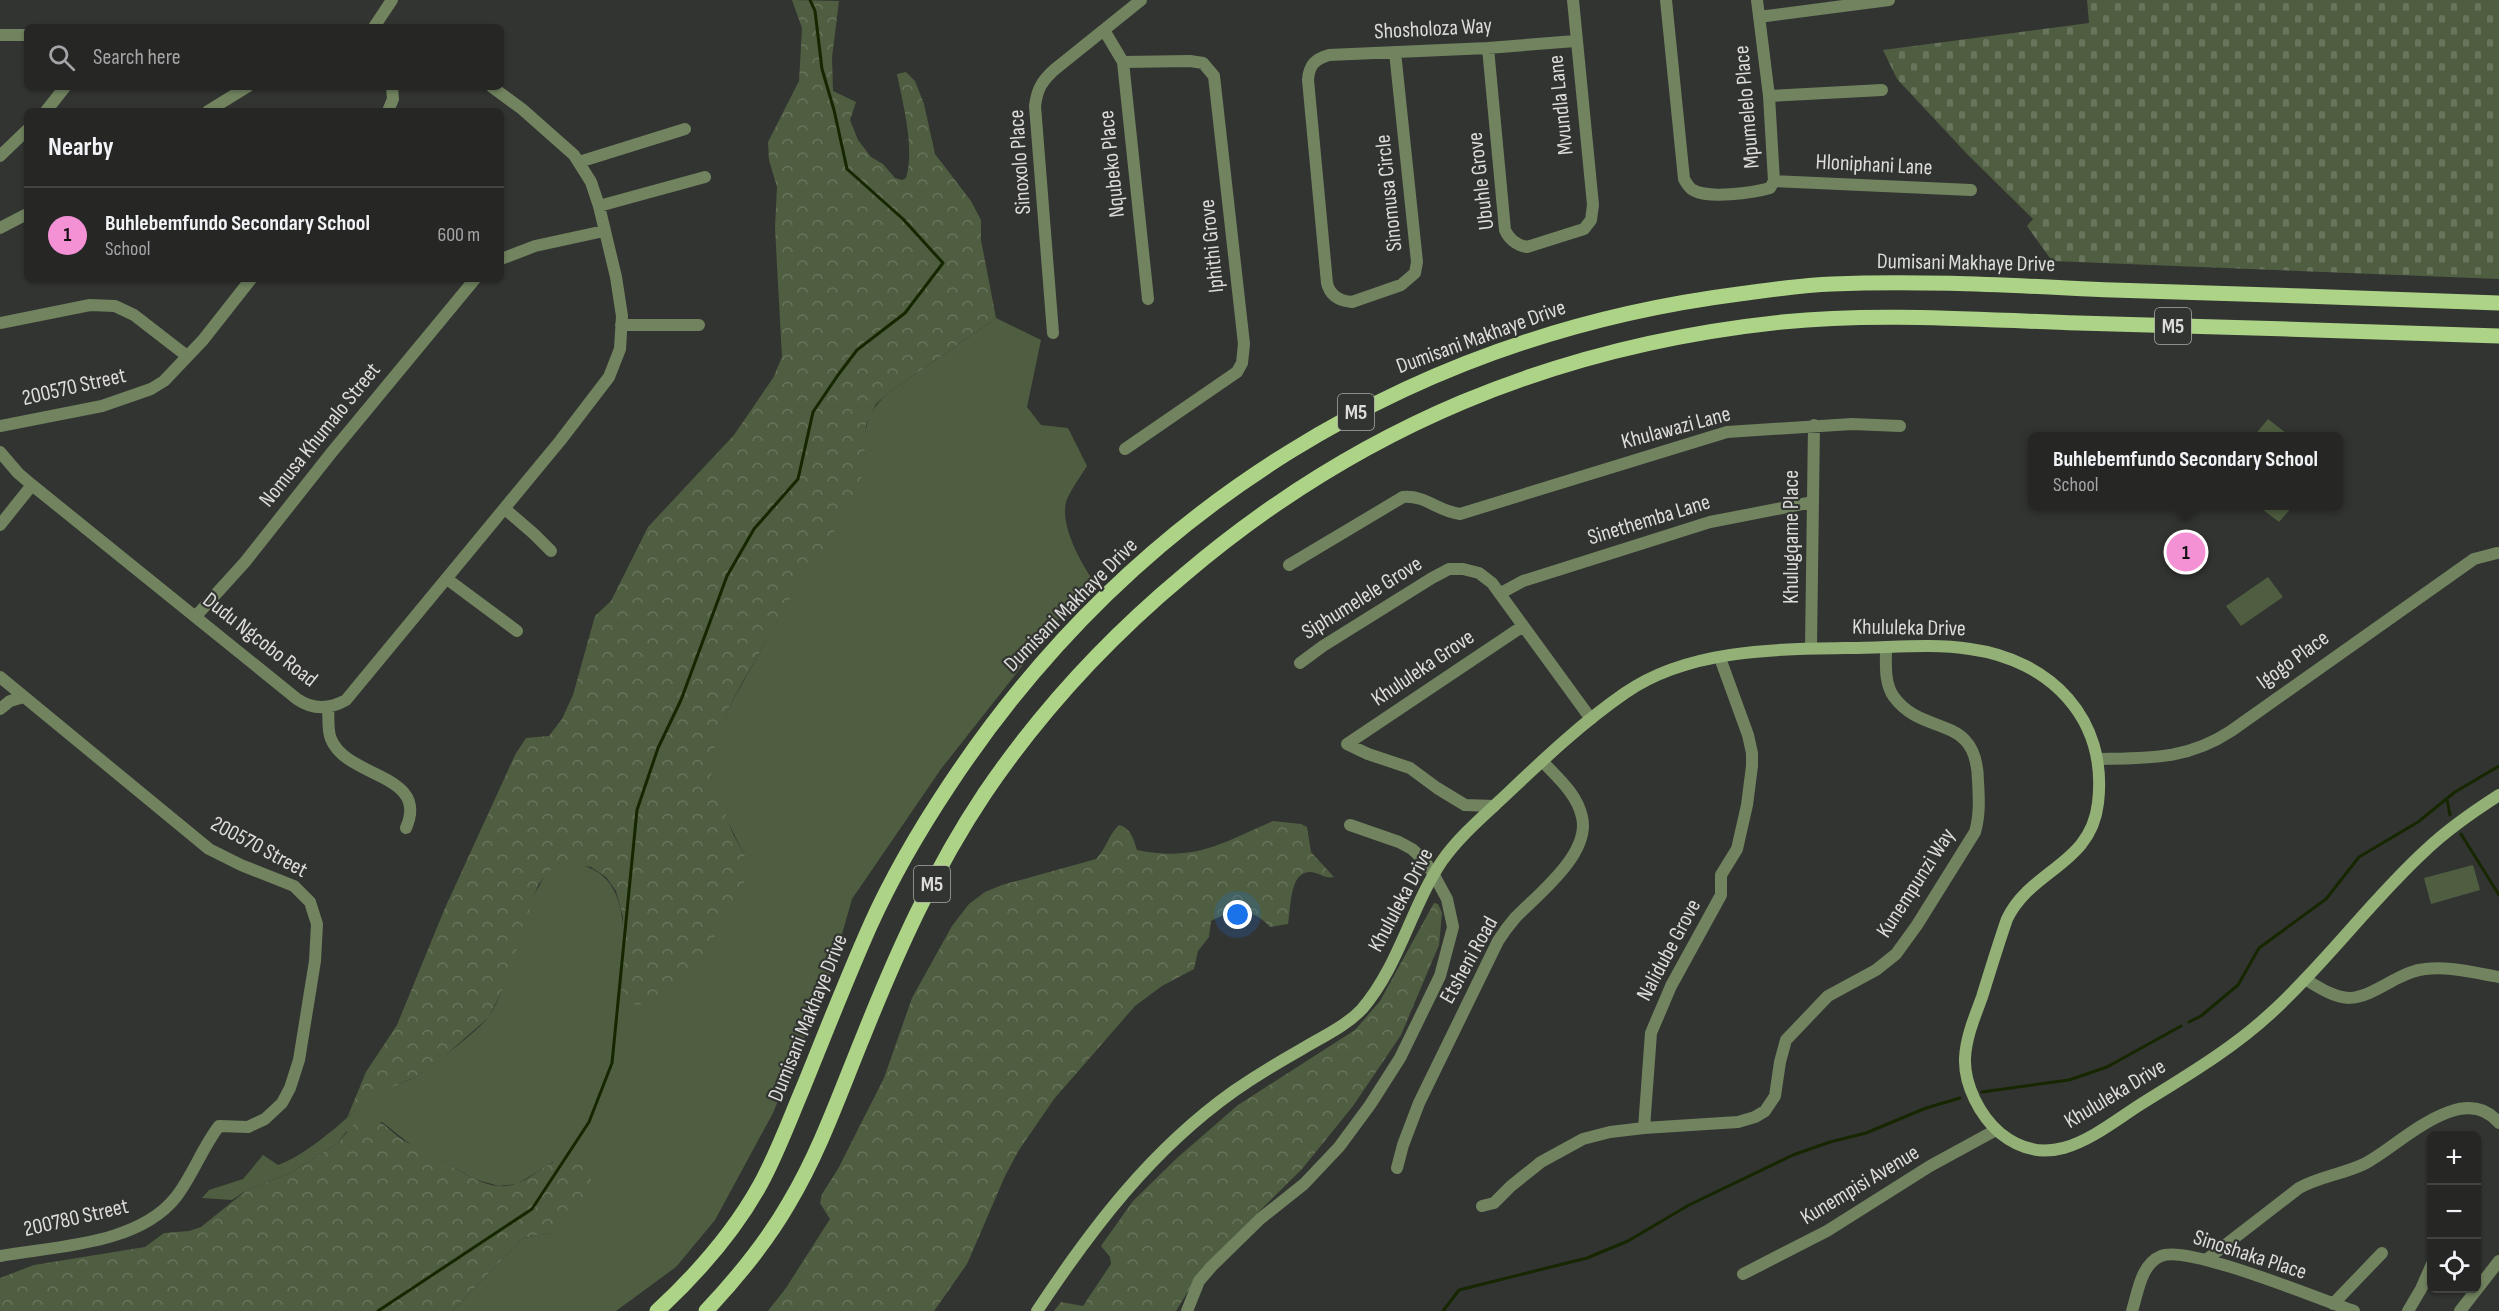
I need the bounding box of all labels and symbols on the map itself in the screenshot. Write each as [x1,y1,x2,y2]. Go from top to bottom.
street label: Shosholoza Way [1373,12,1493,46]
street label: Mpumelelo Place [1728,44,1766,170]
street label: Mvundla Lane [1542,54,1580,156]
street label: Sinoxolo Place [1003,109,1037,215]
street label: Nqubeko Place [1093,109,1131,219]
street label: Ubuhle Grove [1462,131,1500,231]
street label: Sinomusa Circle [1369,133,1409,253]
street label: Hloniphani Lane [1815,148,1933,182]
street label: Iphithi Grove [1194,198,1230,294]
street label: Dumisani Makhaye Drive [1877,248,2055,278]
street label: Dumisani Makhaye Drive [1393,294,1569,380]
road number: M5 [2155,308,2191,344]
street label: Nomusa Khumalo Street [254,357,387,513]
street label: 200570 Street [19,362,129,412]
road number: M5 [1338,394,1374,430]
street label: Khulawazi Lane [1618,400,1734,456]
street label: Khulugqame Place [1778,470,1805,604]
street label: Sinethemba Lane [1584,489,1714,551]
pin: 1 [2166,530,2206,574]
street label: Dumisani Makhaye Drive [998,532,1144,678]
street label: Siphumelele Grove [1297,550,1427,646]
street label: Dudu Ngcobo Road [197,587,323,693]
street label: Khululeka Drive [1852,614,1966,642]
street label: Khululeka Grove [1366,624,1480,712]
street label: Igogo Place [2252,625,2334,695]
street label: 200570 Street [206,810,312,884]
street label: Kunempunzi Way [1871,823,1962,943]
street label: Khululeka Drive [1362,843,1440,957]
road number: M5 [914,866,950,902]
street label: Nalidube Grove [1631,895,1707,1005]
your location [1223,900,1252,929]
street label: Etsheni Road [1434,912,1504,1008]
street label: Dumisani Makhaye Drive [762,930,854,1106]
street label: Khululeka Drive [2059,1053,2171,1135]
street label: Kunempisi Avenue [1796,1139,1924,1231]
street label: 200780 Street [21,1193,131,1243]
street label: Sinoshaka Place [2190,1224,2310,1286]

